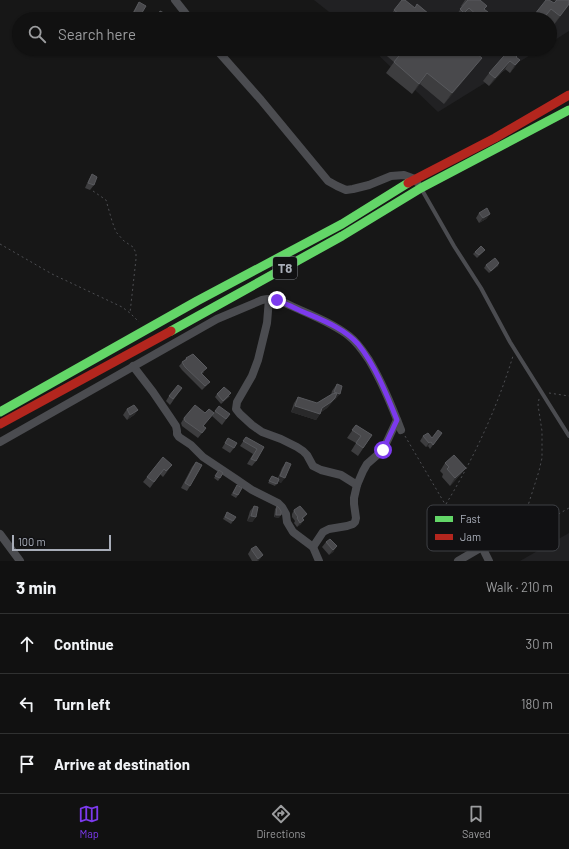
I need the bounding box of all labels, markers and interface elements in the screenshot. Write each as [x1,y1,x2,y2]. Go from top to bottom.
search box [12,12,557,56]
icon: search [26,23,48,45]
text: Search here [58,25,136,43]
road number: T8 [273,257,297,279]
route end [268,291,286,309]
route start [374,441,392,459]
legend [427,505,559,551]
text: Fast [460,512,481,525]
text: Jam [460,530,481,543]
scale bar [12,533,111,552]
text: 100 m [18,535,46,548]
text: 3 min [16,577,56,597]
text: Walk · 210 m [486,579,553,595]
icon: ahead [16,633,38,655]
text: Continue [54,635,114,653]
text: 30 m [526,636,553,652]
icon: left [16,693,38,715]
text: Turn left [54,695,110,713]
text: 180 m [521,696,553,712]
icon: arrive [16,753,38,775]
text: Arrive at destination [54,755,190,773]
tab: Map [78,803,100,840]
tab: Directions [256,803,306,840]
tab: Saved [462,803,491,840]

